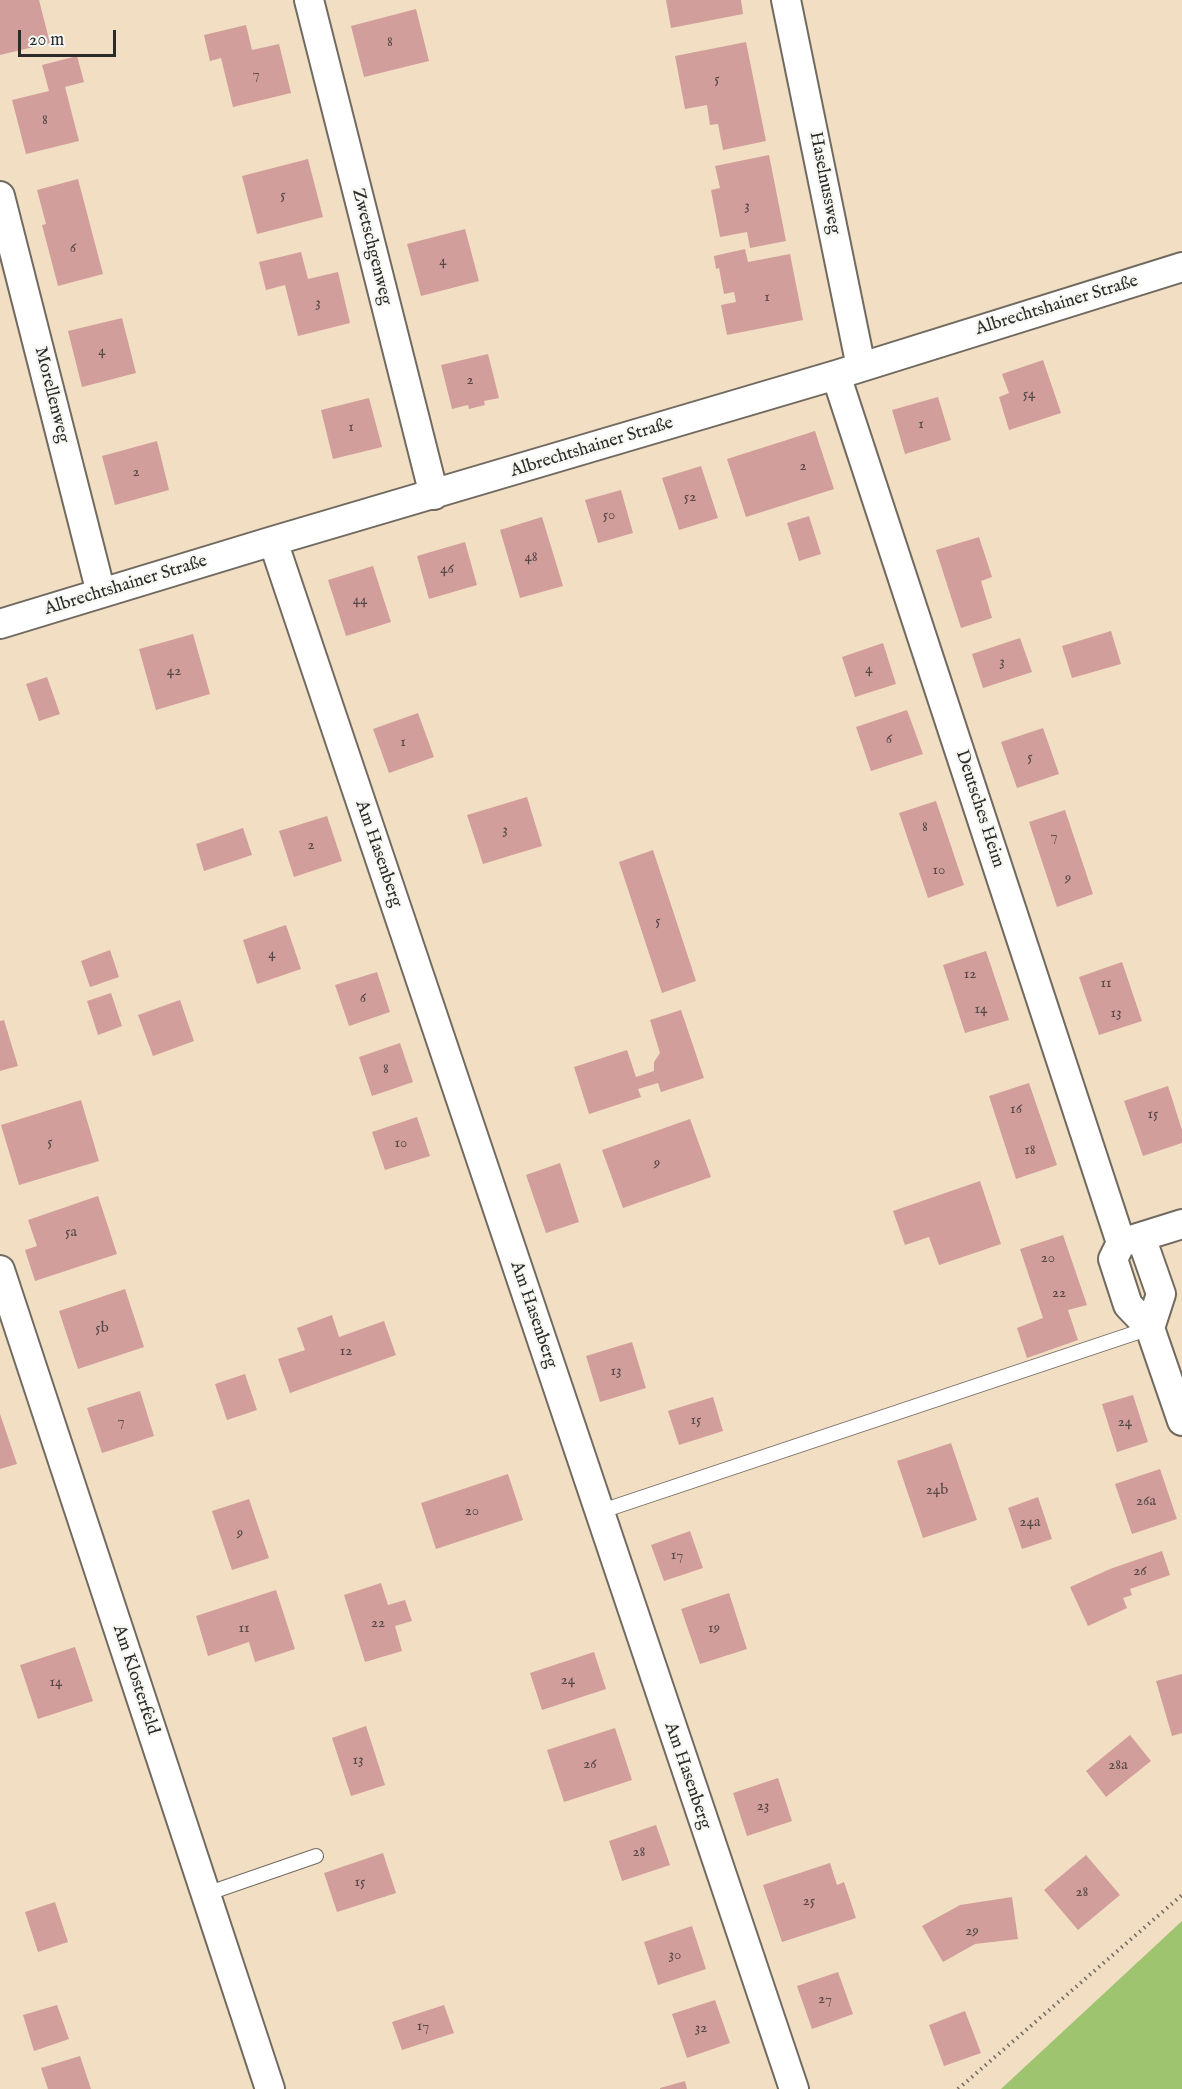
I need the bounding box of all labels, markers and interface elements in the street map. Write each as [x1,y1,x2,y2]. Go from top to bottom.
scale bar [21,18,118,56]
text: 20 m [29,29,64,52]
house number: 8 [387,34,393,52]
house number: 7 [252,66,260,84]
house number: 5 [714,71,720,89]
house number: 8 [42,112,48,130]
street label: Haselnussweg [803,130,845,236]
street label: Zwetschgenweg [346,186,396,308]
house number: 5 [280,187,286,205]
house number: 3 [744,198,750,216]
house number: 6 [70,240,76,258]
house number: 4 [439,253,447,271]
street label: Albrechtshainer Straße [973,271,1141,341]
house number: 1 [764,289,770,307]
house number: 3 [315,295,321,313]
house number: 4 [98,343,106,361]
street label: Morellenweg [29,345,73,445]
house number: 2 [466,372,474,390]
house number: 54 [1023,386,1035,404]
street label: Albrechtshainer Straße [508,413,676,483]
house number: 1 [918,416,924,434]
house number: 1 [348,419,354,437]
house number: 2 [799,458,807,476]
house number: 2 [132,464,140,482]
house number: 52 [684,489,696,507]
house number: 50 [603,507,615,525]
house number: 48 [524,549,538,567]
street label: Albrechtshainer Straße [42,551,210,621]
house number: 46 [440,561,454,579]
house number: 44 [353,592,367,610]
house number: 3 [999,654,1005,672]
house number: 4 [865,661,873,679]
house number: 42 [167,663,181,681]
house number: 6 [886,731,892,749]
house number: 1 [400,734,406,752]
street label: Deutsches Heim [950,747,1008,871]
house number: 5 [1027,749,1033,767]
street label: Am Hasenberg [350,798,406,910]
house number: 8 [922,819,928,837]
house number: 3 [502,822,508,840]
house number: 7 [1050,828,1058,846]
house number: 2 [307,837,315,855]
house number: 10 [933,862,945,880]
house number: 9 [1065,870,1071,888]
house number: 5 [655,913,661,931]
house number: 4 [268,946,276,964]
house number: 12 [964,966,976,984]
house number: 11 [1100,975,1112,993]
house number: 6 [360,990,366,1008]
house number: 14 [975,1001,987,1019]
house number: 13 [1110,1005,1122,1023]
house number: 8 [383,1061,389,1079]
house number: 16 [1010,1101,1022,1119]
house number: 15 [1147,1106,1159,1124]
house number: 5 [47,1134,53,1152]
house number: 10 [395,1135,407,1153]
house number: 18 [1024,1142,1036,1160]
house number: 9 [654,1155,660,1173]
house number: 5a [65,1224,77,1242]
house number: 20 [1041,1250,1055,1268]
street label: Am Hasenberg [505,1259,561,1371]
house number: 22 [1052,1285,1066,1303]
house number: 5b [95,1320,109,1338]
house number: 12 [340,1343,352,1361]
house number: 13 [610,1363,622,1381]
house number: 15 [690,1412,702,1430]
house number: 7 [117,1413,125,1431]
house number: 24 [1118,1414,1132,1432]
house number: 24b [926,1482,948,1500]
house number: 26a [1136,1493,1156,1511]
house number: 20 [465,1503,479,1521]
house number: 24a [1020,1514,1040,1532]
house number: 9 [237,1525,243,1543]
house number: 17 [671,1547,683,1565]
house number: 26 [1133,1563,1147,1581]
house number: 22 [371,1615,385,1633]
house number: 11 [238,1620,250,1638]
house number: 19 [708,1620,720,1638]
street label: Am Klosterfeld [107,1622,163,1738]
house number: 24 [561,1672,575,1690]
house number: 14 [50,1674,62,1692]
street label: Am Hasenberg [659,1720,715,1832]
house number: 13 [352,1752,364,1770]
house number: 26 [583,1756,597,1774]
house number: 28a [1108,1757,1128,1775]
house number: 23 [757,1798,769,1816]
house number: 28 [633,1844,645,1862]
house number: 15 [354,1874,366,1892]
house number: 28 [1076,1884,1088,1902]
house number: 25 [803,1893,815,1911]
house number: 29 [965,1923,979,1941]
house number: 30 [669,1947,681,1965]
house number: 27 [818,1991,832,2009]
house number: 17 [417,2018,429,2036]
house number: 32 [695,2020,707,2038]

